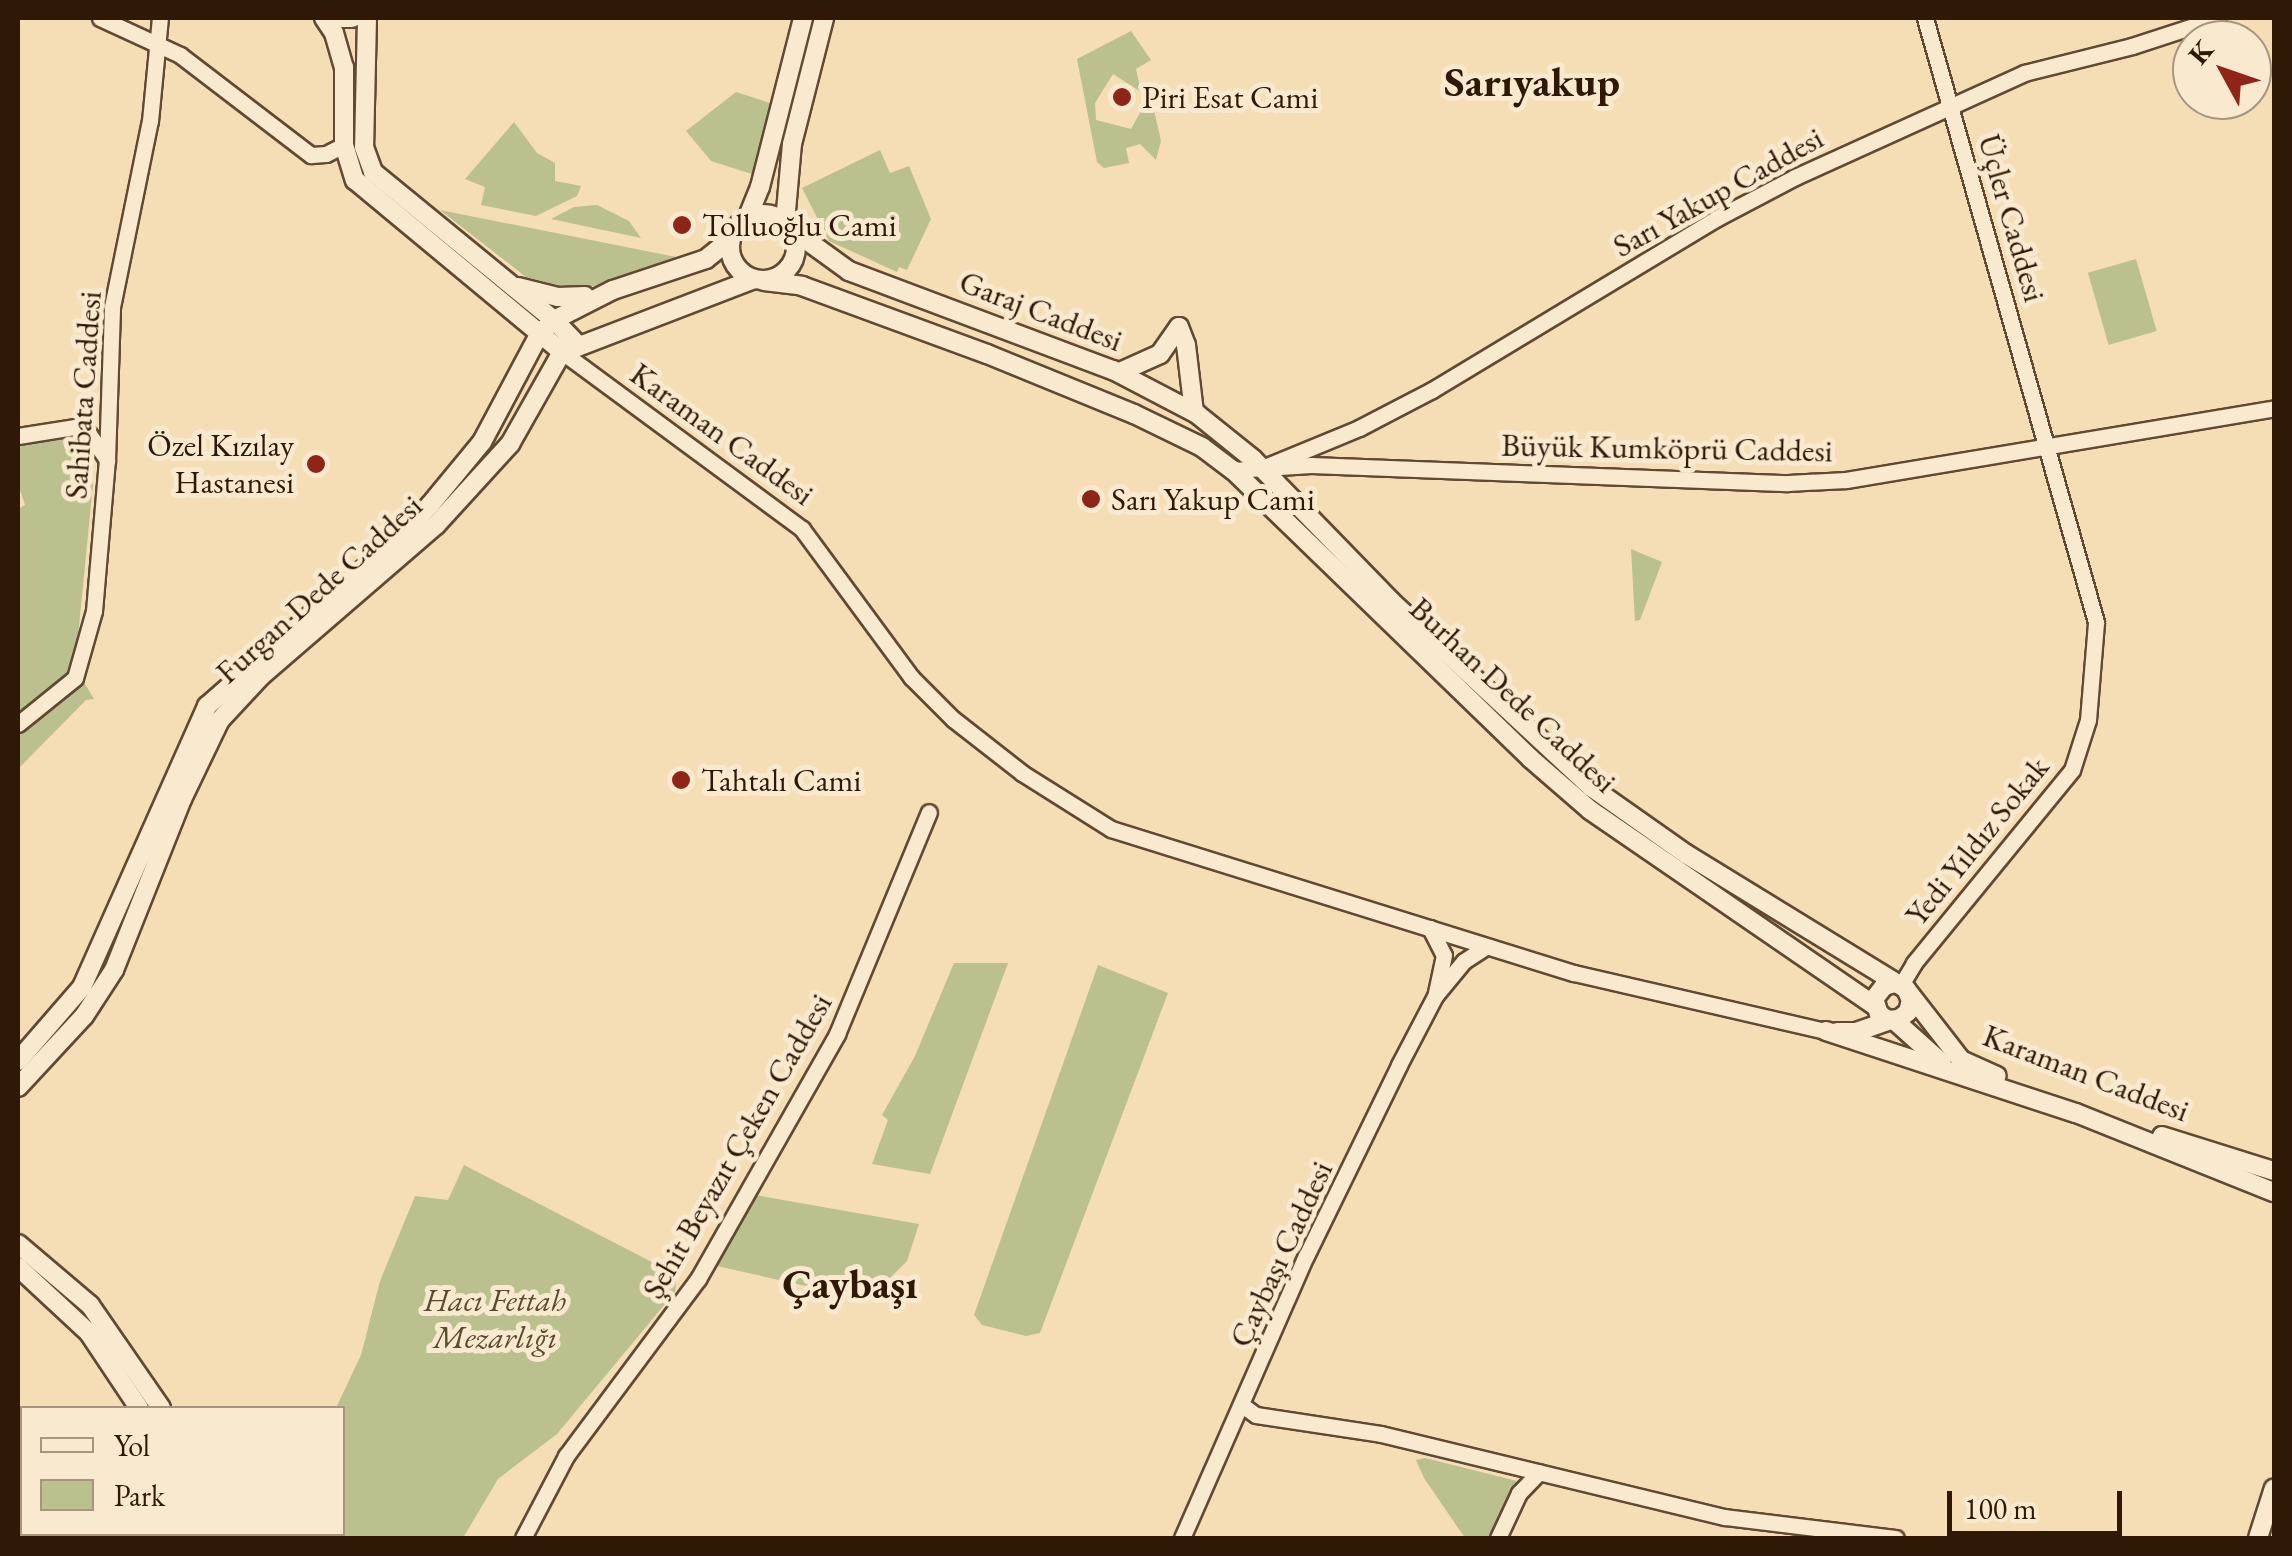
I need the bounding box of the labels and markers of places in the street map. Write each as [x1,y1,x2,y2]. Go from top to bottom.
place label: Piri Esat Cami [1142,78,1318,116]
marker: Piri Esat Cami [1111,86,1133,108]
place label: Tolluoğlu Cami [702,206,897,244]
marker: Tolluoğlu Cami [671,214,693,236]
place label: Özel Kızılay Hastanesi [147,427,294,502]
marker: Özel Kızılay Hastanesi [303,451,329,477]
place label: Sarı Yakup Cami [1111,480,1315,518]
marker: Sarı Yakup Cami [1080,488,1102,510]
place label: Tahtalı Cami [701,761,861,799]
marker: Tahtalı Cami [670,769,692,791]

